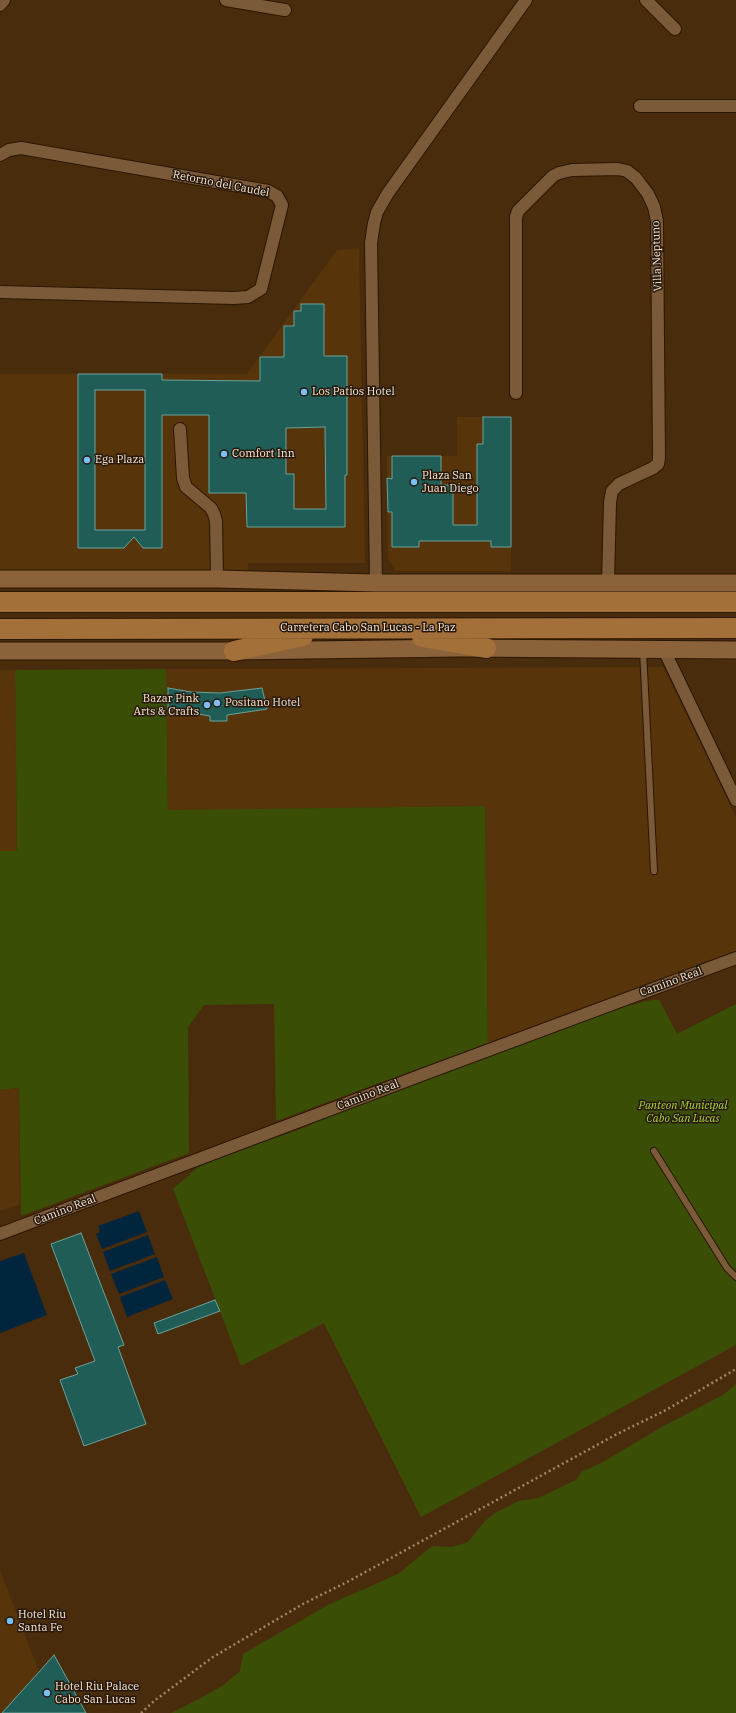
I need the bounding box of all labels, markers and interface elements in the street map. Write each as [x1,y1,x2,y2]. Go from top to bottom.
street label: Retorno del Caudel [172,168,270,200]
street label: Villa Neptuno [649,220,665,292]
place label: Los Patios Hotel [312,385,395,399]
marker: Los Patios Hotel [299,387,309,397]
place label: Comfort Inn [232,447,295,461]
marker: Comfort Inn [219,449,229,459]
place label: Ega Plaza [95,453,144,467]
marker: Ega Plaza [82,455,92,465]
place label: Plaza San Juan Diego [422,469,479,495]
marker: Plaza San Juan Diego [409,477,419,487]
street label: Carretera Cabo San Lucas - La Paz [280,621,456,635]
place label: Bazar Pink Arts & Crafts [133,692,199,718]
place label: Positano Hotel [225,696,300,710]
marker: Positano Hotel [212,698,222,708]
marker: Bazar Pink Arts & Crafts [202,700,212,710]
street label: Camino Real [638,965,704,999]
street label: Camino Real [335,1077,401,1113]
park label: Panteon Municipal Cabo San Lucas [639,1099,727,1125]
street label: Camino Real [32,1192,98,1228]
place label: Hotel Riu Santa Fe [18,1608,66,1634]
marker: Hotel Riu Santa Fe [5,1616,15,1626]
place label: Hotel Riu Palace Cabo San Lucas [55,1680,139,1706]
marker: Hotel Riu Palace Cabo San Lucas [42,1688,52,1698]

